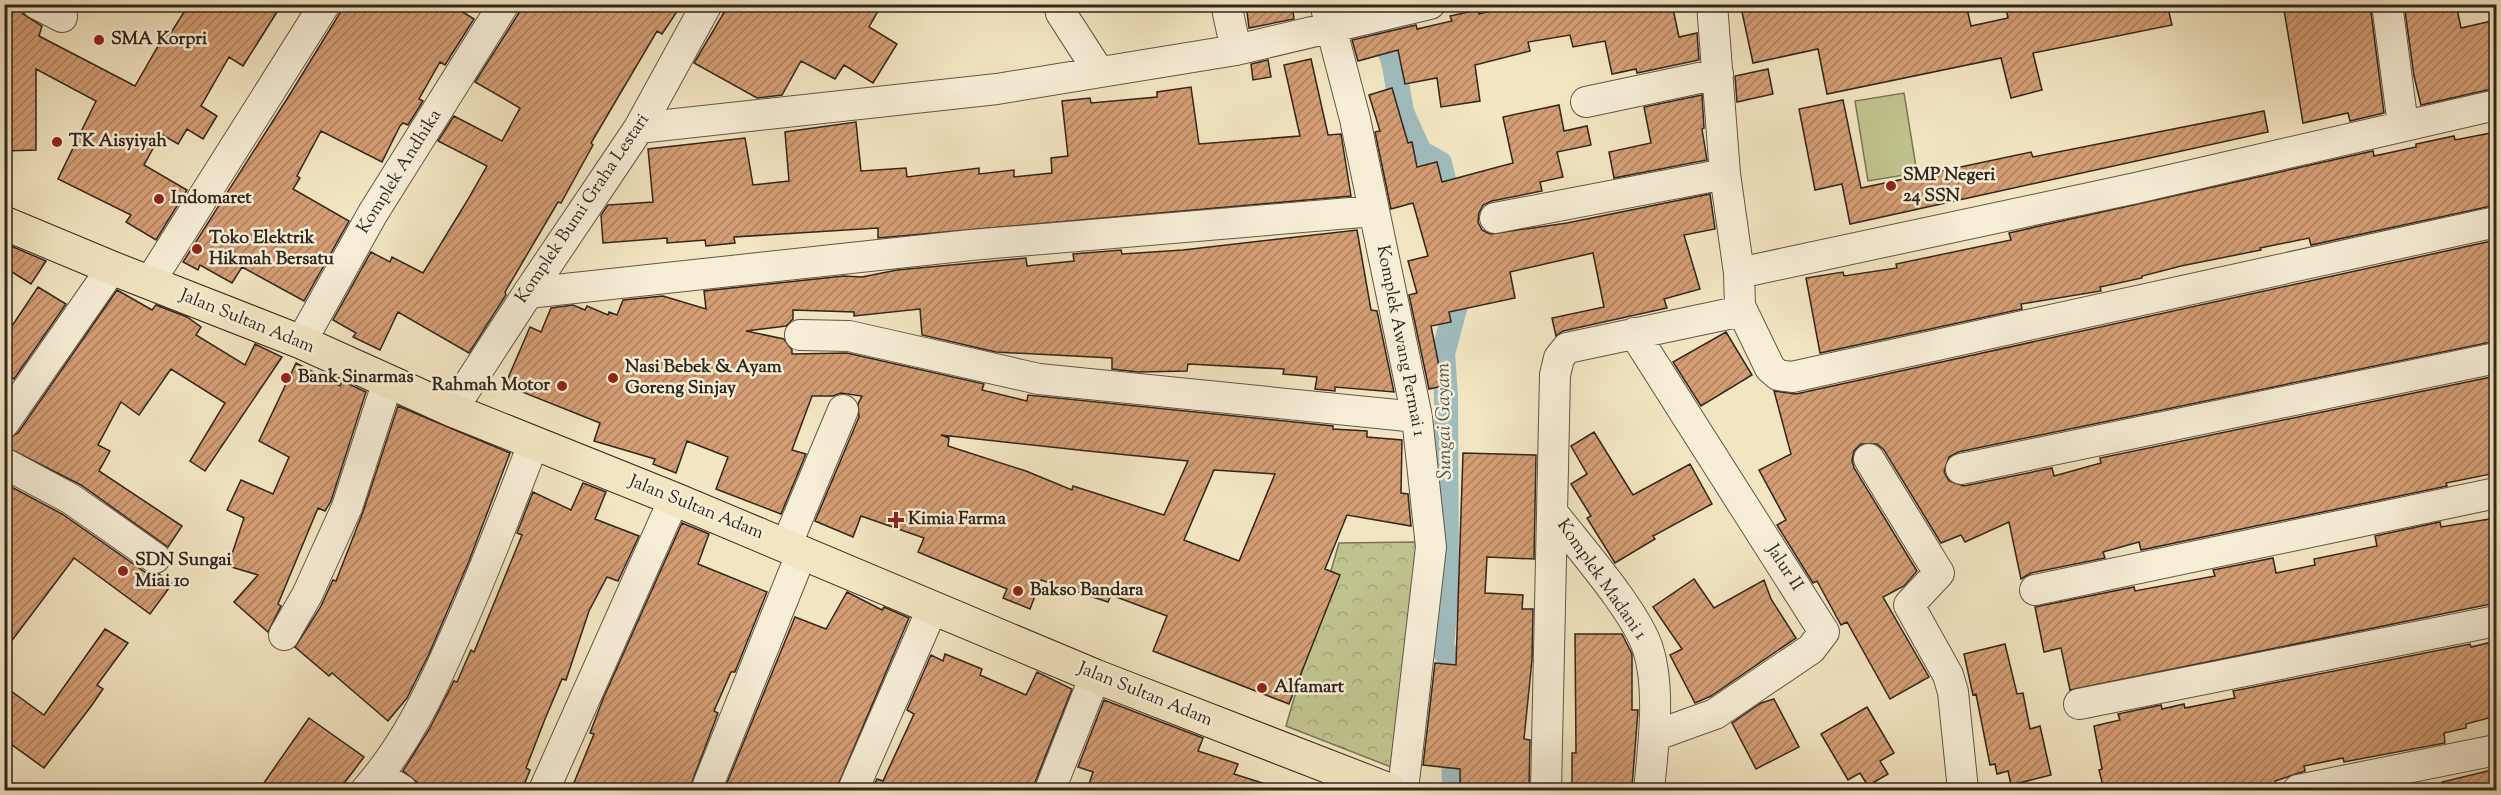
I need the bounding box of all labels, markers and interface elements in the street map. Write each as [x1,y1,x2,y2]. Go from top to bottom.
place label: SMA Korpri [111,27,208,53]
marker: SMA Korpri [92,33,106,47]
street label: Komplek Andhika [351,105,449,239]
street label: Komplek Bumi Graha Lestari [510,109,656,309]
place label: TK Aisyiyah [69,129,168,155]
marker: TK Aisyiyah [50,135,64,149]
place label: SMP Negeri 24 SSN [1903,163,1996,210]
marker: SMP Negeri 24 SSN [1884,179,1898,193]
place label: Indomaret [171,186,252,212]
marker: Indomaret [152,192,166,206]
place label: Toko Elektrik Hikmah Bersatu [209,226,335,273]
marker: Toko Elektrik Hikmah Bersatu [190,242,204,256]
street label: Komplek Awang Permai 1 [1369,243,1431,439]
street label: Jalan Sultan Adam [175,283,318,361]
place label: Nasi Bebek & Ayam Goreng Sinjay [625,355,782,402]
water label: Sungai Gayam [1429,362,1461,480]
place label: Bank Sinarmas [298,365,413,391]
marker: Bank Sinarmas [279,371,293,385]
marker: Nasi Bebek & Ayam Goreng Sinjay [606,371,620,385]
place label: Rahmah Motor [432,373,550,399]
marker: Rahmah Motor [555,379,569,393]
street label: Jalan Sultan Adam [624,469,767,547]
place label: Kimia Farma [908,507,1007,533]
marker: Kimia Farma [889,513,903,527]
street label: Komplek Madani 1 [1550,514,1652,646]
street label: Jalur II [1759,539,1809,597]
place label: SDN Sungai Miai 10 [135,548,233,595]
marker: SDN Sungai Miai 10 [116,564,130,578]
place label: Bakso Bandara [1030,578,1144,604]
marker: Bakso Bandara [1011,584,1025,598]
street label: Jalan Sultan Adam [1073,656,1216,734]
place label: Alfamart [1274,675,1345,701]
marker: Alfamart [1255,681,1269,695]

